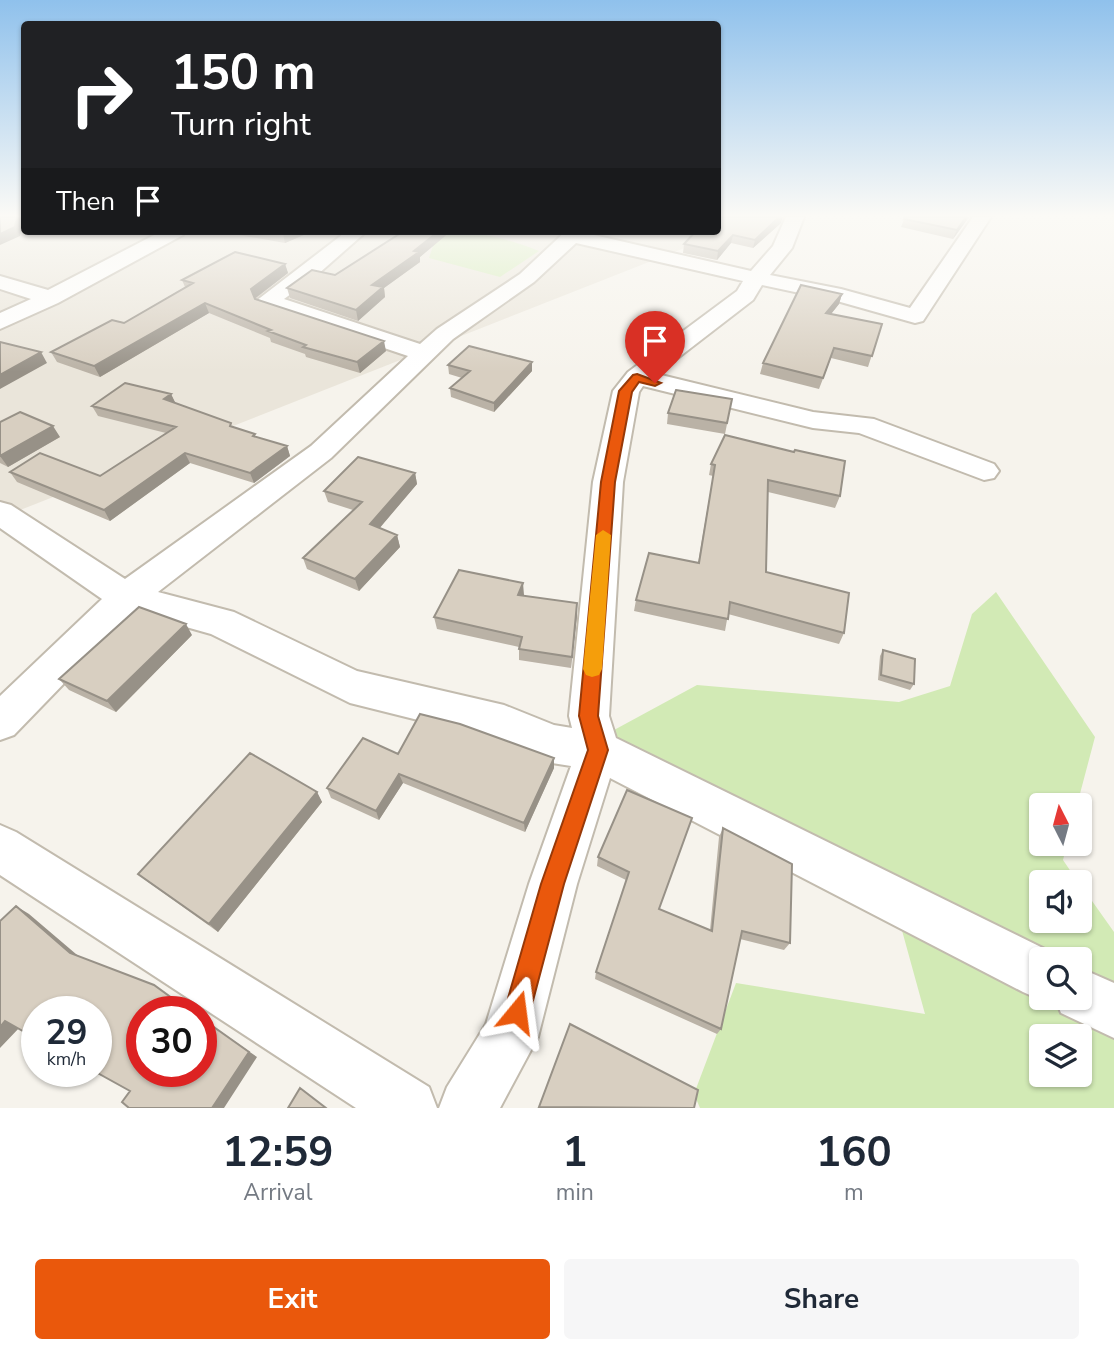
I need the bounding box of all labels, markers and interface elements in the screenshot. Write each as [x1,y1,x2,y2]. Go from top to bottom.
text: 150 m [171,39,315,106]
icon: right [56,49,147,140]
text: Turn right [171,103,311,146]
icon: arrive [129,182,167,220]
text: Then [56,184,115,219]
pin [625,311,685,383]
icon: arrive [636,322,674,360]
north arrow [1029,793,1092,856]
map controls [1029,793,1092,1087]
button: sound [1029,870,1092,933]
button: search [1029,947,1092,1010]
position arrow [480,975,554,1049]
speed limit sign: 30 [126,996,217,1087]
text: 29 [45,1009,88,1056]
button: layers [1029,1024,1092,1087]
text: km/h [47,1047,86,1071]
text: 12:59 [222,1124,333,1181]
text: 1 [562,1124,587,1181]
text: 160 [816,1124,892,1181]
text: Arrival [243,1177,312,1208]
text: min [556,1177,594,1208]
text: m [844,1177,864,1208]
button: Exit [35,1259,550,1339]
button: Share [564,1259,1079,1339]

